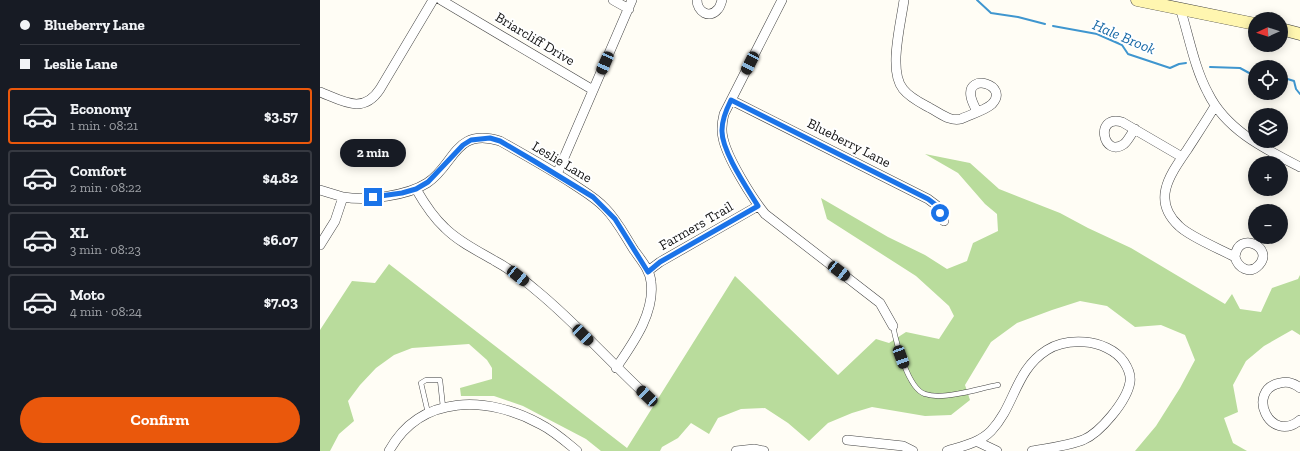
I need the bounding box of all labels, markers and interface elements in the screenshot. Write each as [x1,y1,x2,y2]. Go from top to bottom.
street label: Briarcliff Drive [492,9,578,70]
north arrow [1248,12,1288,52]
map controls [1248,12,1288,244]
text: Blueberry Lane [44,16,145,34]
water label: Hale Brook [1090,16,1158,58]
car [595,50,615,76]
car [739,50,761,76]
text: Leslie Lane [44,55,117,73]
button: locate [1248,60,1288,100]
icon: car [22,98,58,134]
text: Economy [70,100,131,118]
text: $3.57 [264,107,298,125]
button: layers [1248,108,1288,148]
street label: Blueberry Lane [804,115,894,171]
text: 1 min · 08:21 [70,118,138,133]
street label: Leslie Lane [529,138,595,187]
callout: 2 min [340,139,406,167]
text: 2 min [357,145,389,160]
button: + [1248,156,1288,196]
icon: car [22,160,58,196]
text: Comfort [70,162,126,180]
text: $4.82 [263,169,298,187]
text: 2 min · 08:22 [70,180,142,195]
route end [364,188,382,206]
street label: Farmers Trail [656,198,736,254]
route start [931,204,949,222]
button: − [1248,204,1288,244]
icon: car [22,222,58,258]
text: XL [70,224,88,242]
text: $6.07 [263,231,298,249]
text: 3 min · 08:23 [70,242,141,257]
car [826,259,852,283]
car [505,264,531,288]
icon: car [22,284,58,320]
text: Moto [70,286,105,304]
text: $7.03 [264,293,298,311]
text: 4 min · 08:24 [70,304,142,319]
car [570,322,596,348]
car [891,344,911,370]
car [634,383,660,409]
button: Confirm [20,397,300,443]

